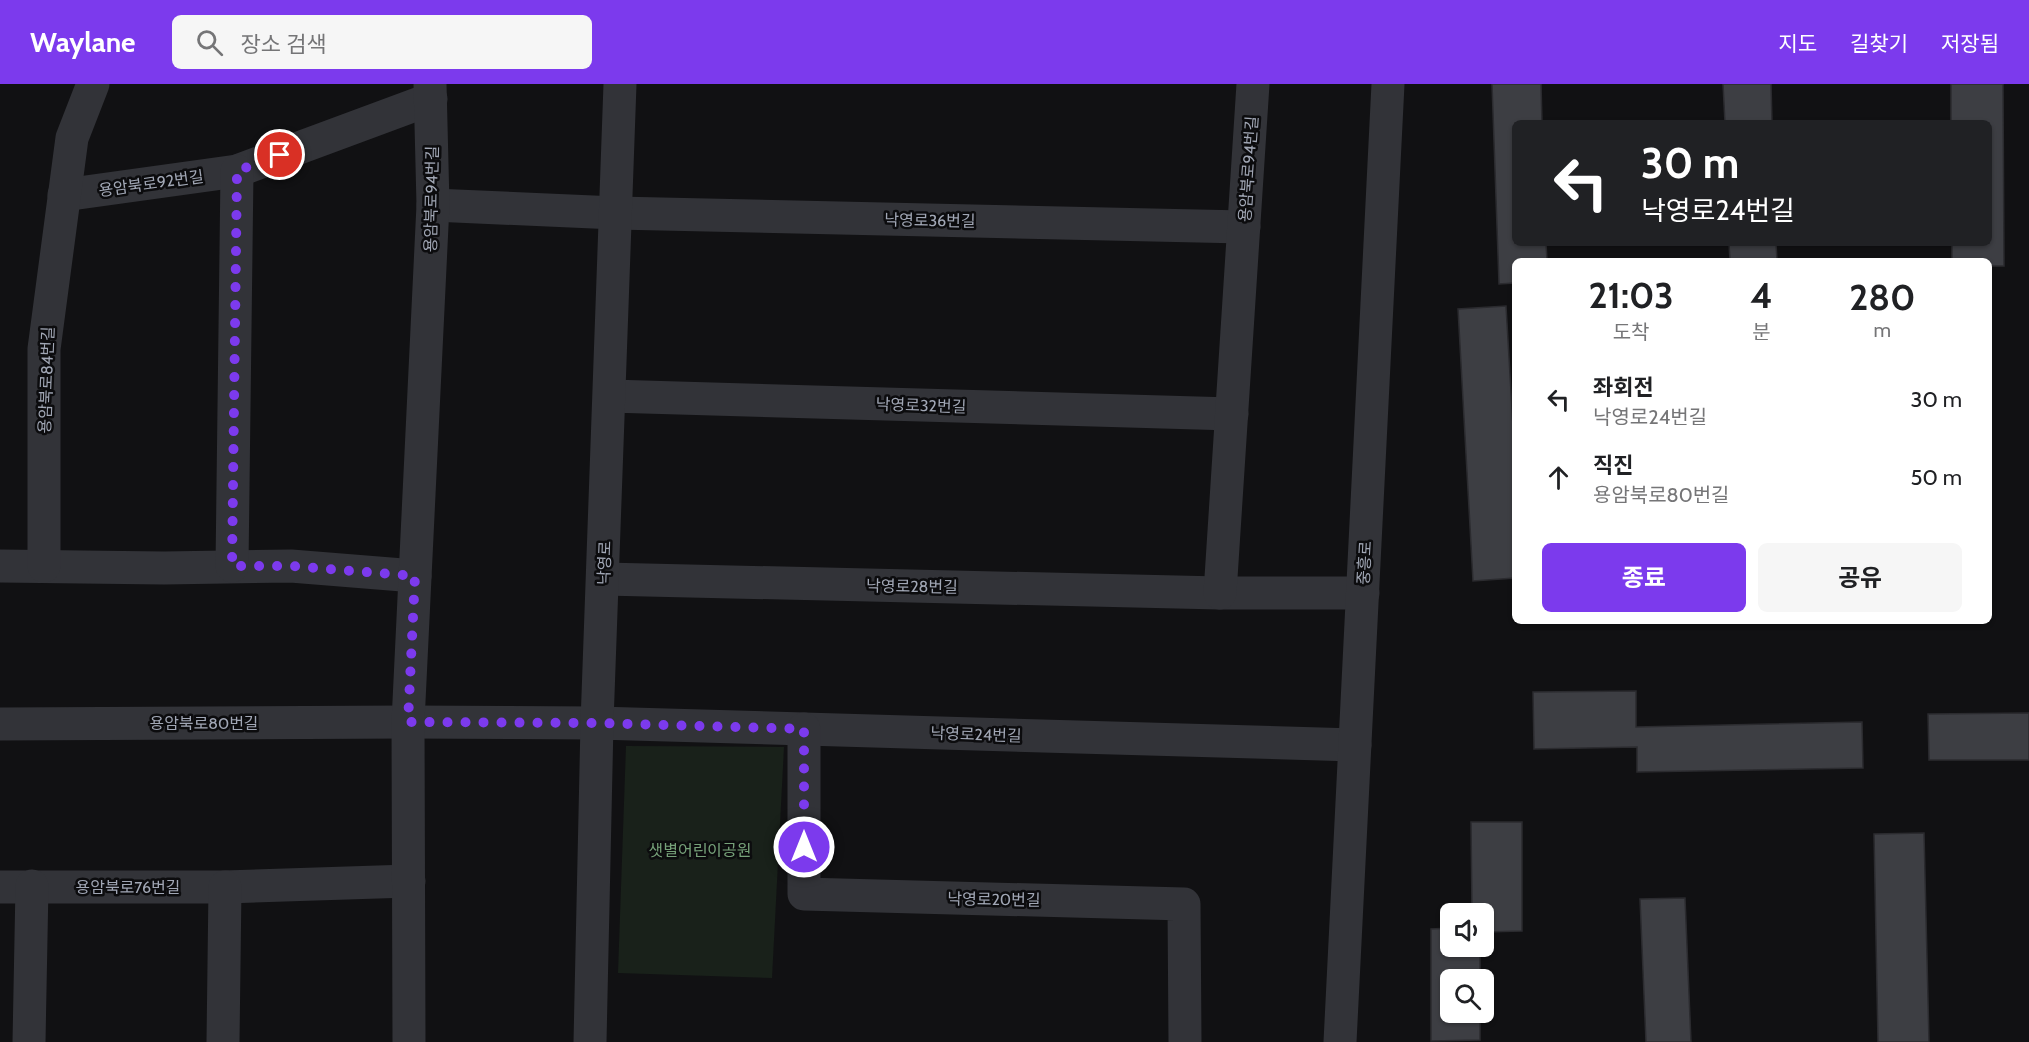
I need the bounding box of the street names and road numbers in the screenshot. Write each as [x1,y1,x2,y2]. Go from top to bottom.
street label: 용암북로94번길 [1235,115,1262,223]
street label: 용암북로94번길 [421,146,442,252]
street label: 용암북로92번길 [97,167,205,200]
street label: 낙영로36번길 [884,210,976,231]
street label: 용암북로84번길 [35,326,58,434]
street label: 낙영로32번길 [875,394,967,417]
street label: 낙영로 [594,540,615,585]
street label: 중흥로 [1354,540,1375,586]
street label: 낙영로28번길 [866,576,958,597]
street label: 용암북로80번길 [149,714,259,733]
street label: 낙영로24번길 [930,723,1022,746]
street label: 용암북로76번길 [75,878,181,897]
street label: 낙영로20번길 [947,889,1041,910]

